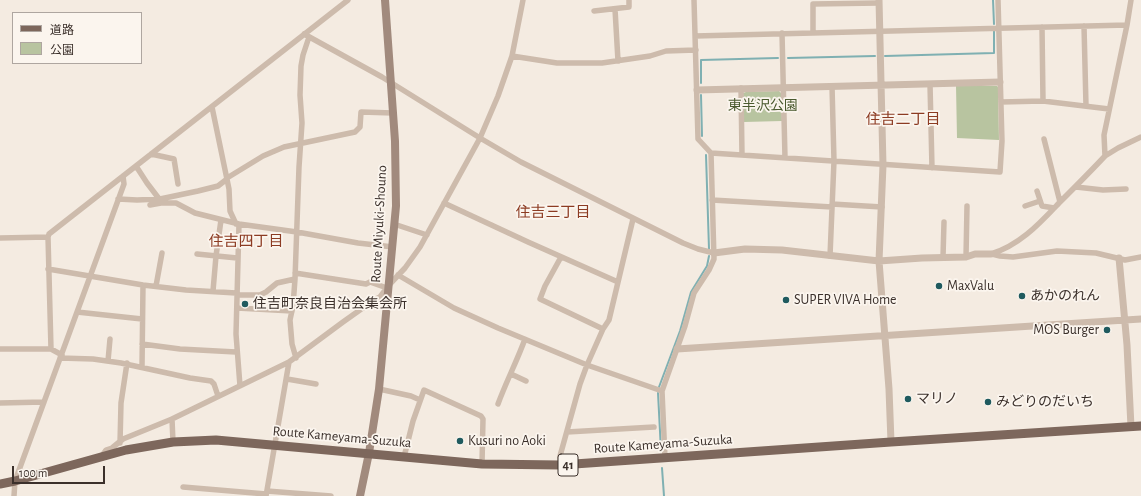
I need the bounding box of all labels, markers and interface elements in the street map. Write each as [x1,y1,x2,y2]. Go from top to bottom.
legend [12,12,142,64]
text: 道路 [50,24,74,36]
text: 公園 [50,44,74,56]
park label: 東半沢公園 [728,98,798,114]
district label: 住吉二丁目 [866,110,940,128]
street label: Route Miyuki-Shouno [368,165,390,283]
district label: 住吉三丁目 [516,203,590,221]
district label: 住吉四丁目 [209,232,283,250]
place label: MaxValu [947,278,994,294]
marker: MaxValu [934,281,944,291]
place label: あかのれん [1030,288,1100,304]
marker: あかのれん [1017,291,1027,301]
place label: SUPER VIVA Home [794,292,897,308]
marker: SUPER VIVA Home [781,295,791,305]
place label: 住吉町奈良自治会集会所 [253,296,407,312]
marker: 住吉町奈良自治会集会所 [240,299,250,309]
place label: MOS Burger [1033,322,1099,338]
marker: MOS Burger [1102,325,1112,335]
place label: マリノ [916,391,958,407]
marker: マリノ [903,394,913,404]
place label: みどりのだいち [996,394,1094,410]
marker: みどりのだいち [983,397,993,407]
street label: Route Kameyama-Suzuka [272,423,412,451]
street label: Route Kameyama-Suzuka [593,431,733,457]
place label: Kusuri no Aoki [468,433,546,449]
marker: Kusuri no Aoki [455,436,465,446]
road number: 41 [558,454,578,476]
scale bar [14,458,107,484]
text: 100 m [19,467,47,479]

